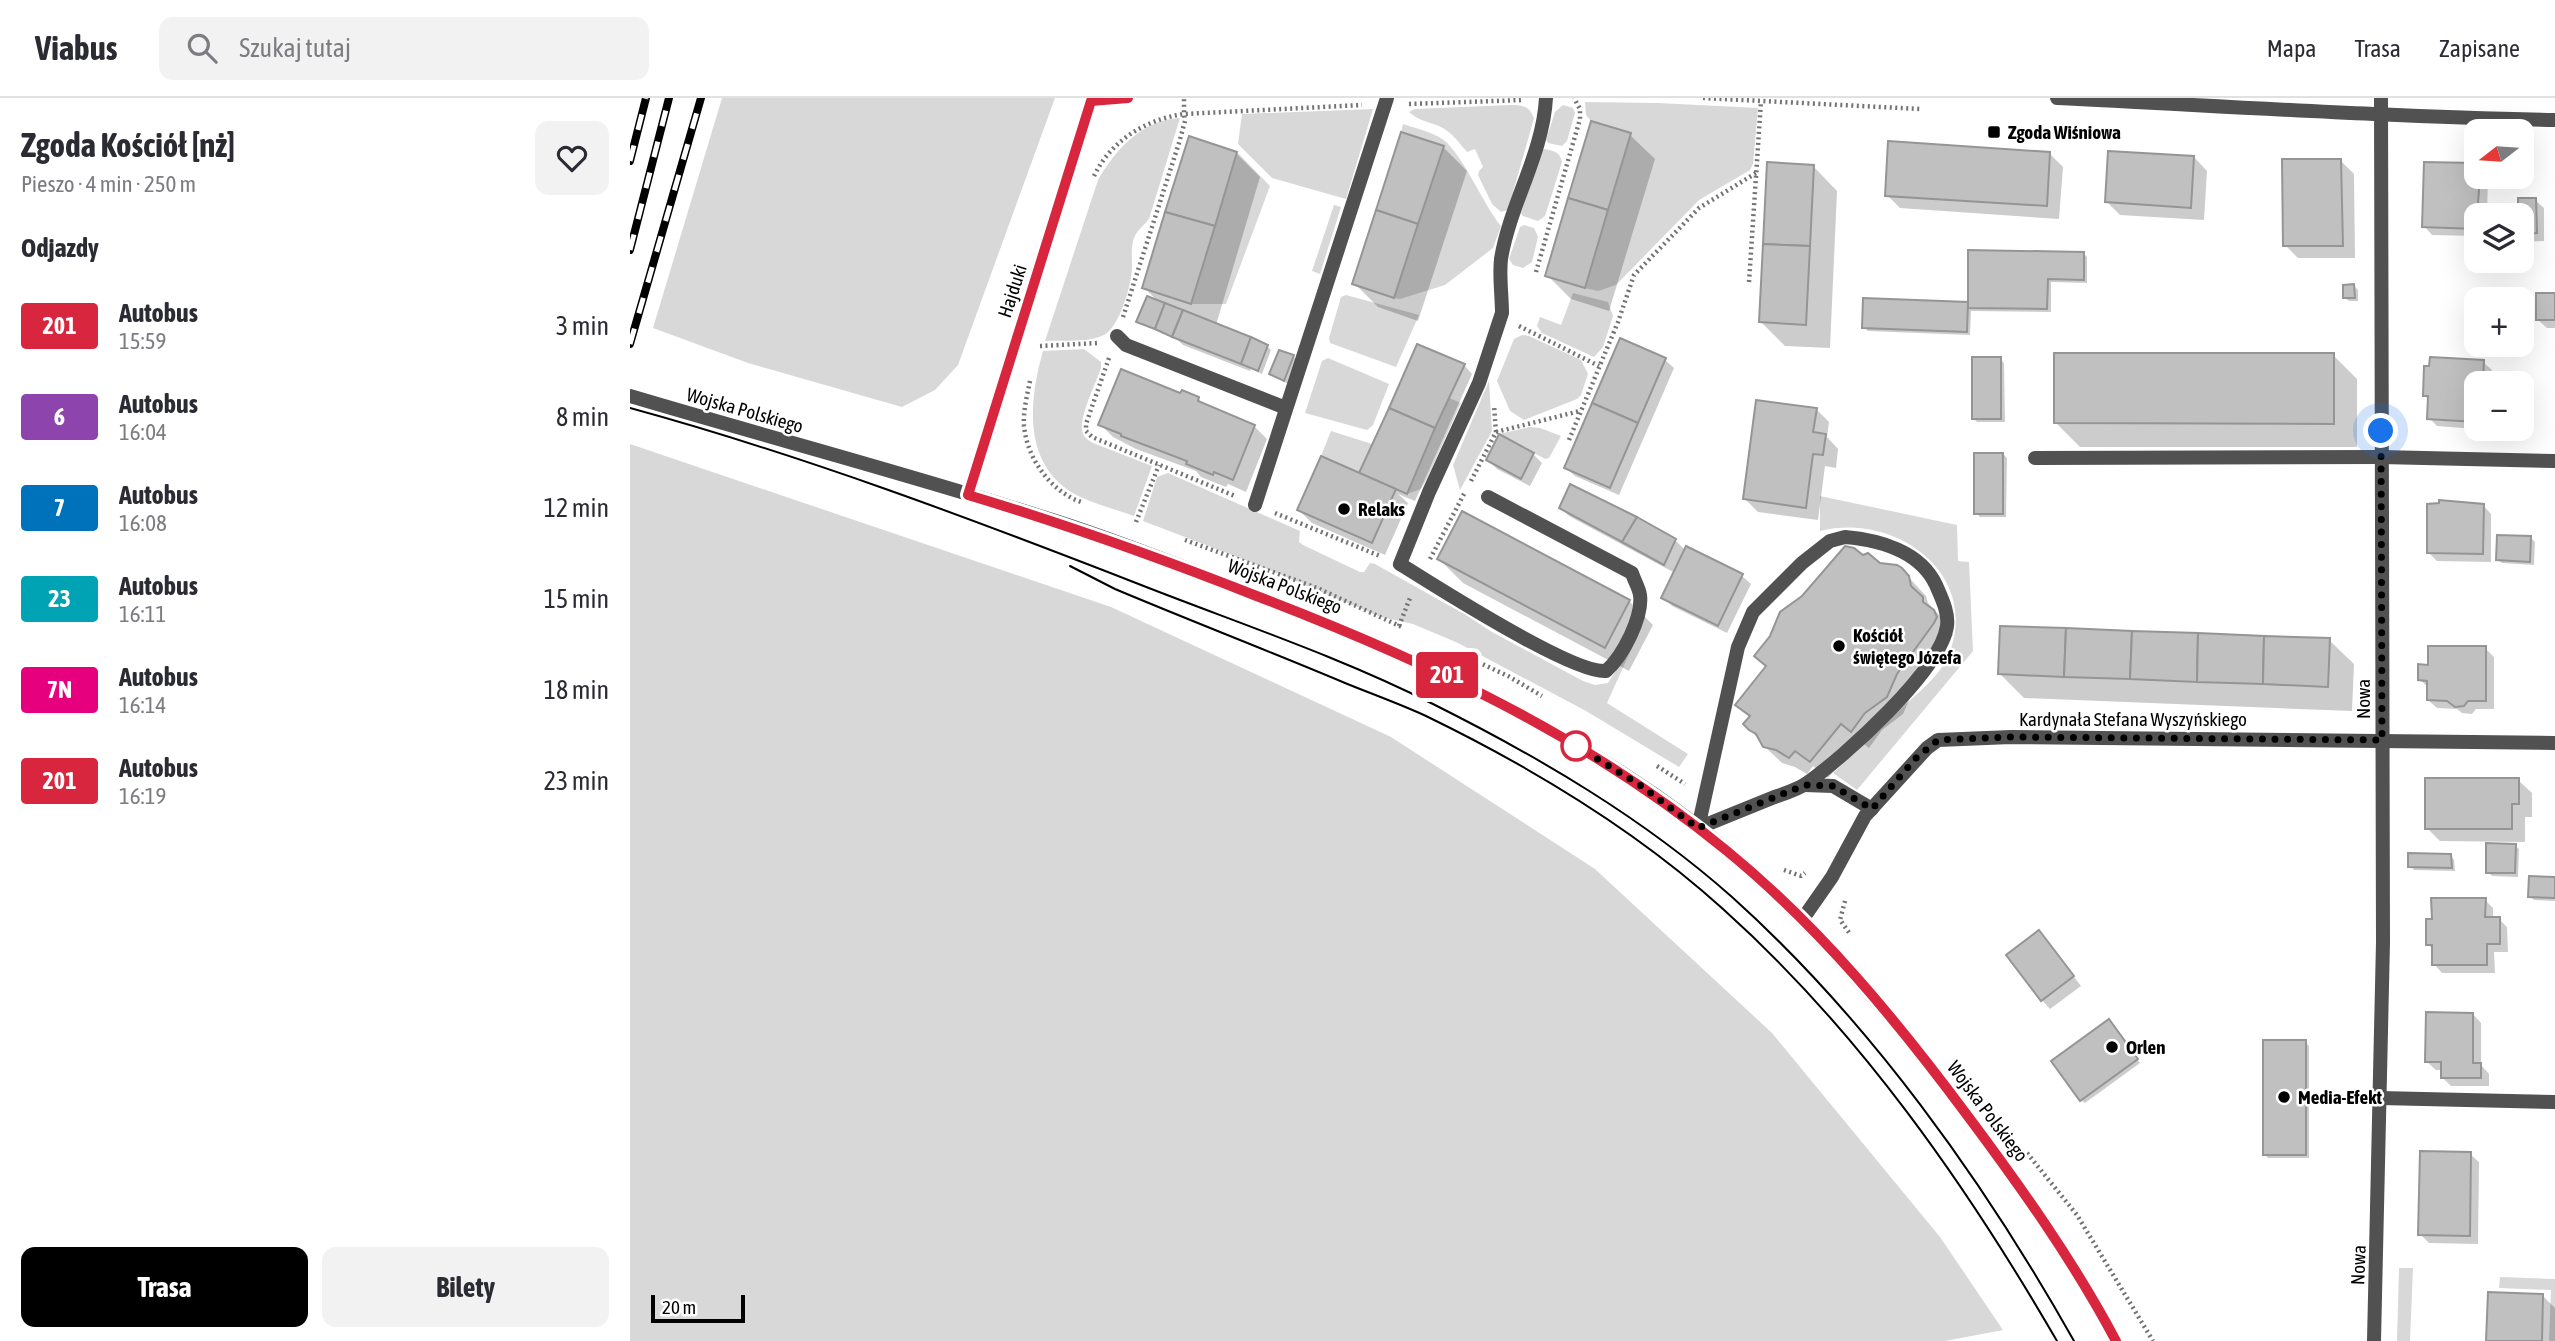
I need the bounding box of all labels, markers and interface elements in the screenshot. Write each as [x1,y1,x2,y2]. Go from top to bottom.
search box [159,17,649,80]
text: Viabus [35,29,117,67]
icon: search [183,29,221,67]
text: Szukaj tutaj [239,33,351,63]
text: Mapa [2267,35,2316,62]
text: Trasa [2354,35,2401,62]
text: Zapisane [2439,35,2520,62]
north arrow [2464,119,2534,189]
map controls [2464,119,2534,441]
button: heart [535,121,609,195]
place label: Zgoda Wiśniowa [2008,121,2121,143]
marker: Zgoda Wiśniowa [1986,124,2002,140]
text: Zgoda Kościół [nż] [21,126,235,164]
text: Pieszo · 4 min · 250 m [21,171,196,197]
button: layers [2464,203,2534,273]
text: Odjazdy [21,233,99,263]
street label: Hajduki [993,262,1031,320]
button: + [2464,287,2534,357]
text: Autobus [119,298,198,328]
text: 3 min [556,311,609,341]
text: 201 [43,312,76,339]
text: 15:59 [119,328,166,354]
button: − [2464,371,2534,441]
street label: Wojska Polskiego [684,383,806,437]
text: Autobus [119,389,198,419]
text: 8 min [556,402,609,432]
text: 6 [54,403,65,430]
your location [2363,413,2398,448]
text: 16:04 [119,419,167,445]
text: Autobus [119,480,198,510]
text: 12 min [544,493,609,523]
text: 7 [54,494,65,521]
place label: Relaks [1358,498,1405,520]
marker: Relaks [1336,501,1352,517]
text: 16:08 [119,510,167,536]
street label: Wojska Polskiego [1225,554,1345,618]
text: Autobus [119,571,198,601]
text: 15 min [544,584,609,614]
text: 23 [48,585,71,612]
text: 16:11 [119,601,166,627]
place label: Kościół świętego Józefa [1853,624,1962,668]
marker: Kościół świętego Józefa [1831,638,1847,654]
line badge: 201 [1407,652,1487,698]
text: 201 [1430,661,1464,688]
text: Autobus [119,662,198,692]
text: 18 min [544,675,609,705]
text: 7N [47,676,72,703]
street label: Nowa [2352,679,2374,719]
text: 16:14 [119,692,166,718]
street label: Kardynała Stefana Wyszyńskiego [2019,708,2247,730]
unlabelled marker [1561,731,1591,761]
text: Autobus [119,753,198,783]
text: 23 min [544,766,609,796]
text: 201 [43,767,76,794]
text: 16:19 [119,783,166,809]
place label: Orlen [2126,1036,2165,1058]
marker: Orlen [2104,1039,2120,1055]
street label: Wojska Polskiego [1943,1056,2033,1166]
place label: Media-Efekt [2298,1086,2383,1108]
marker: Media-Efekt [2276,1089,2292,1105]
street label: Nowa [2346,1245,2370,1285]
button: Trasa [21,1247,308,1327]
button: Bilety [322,1247,609,1327]
scale bar [651,1292,746,1324]
text: 20 m [662,1296,696,1318]

